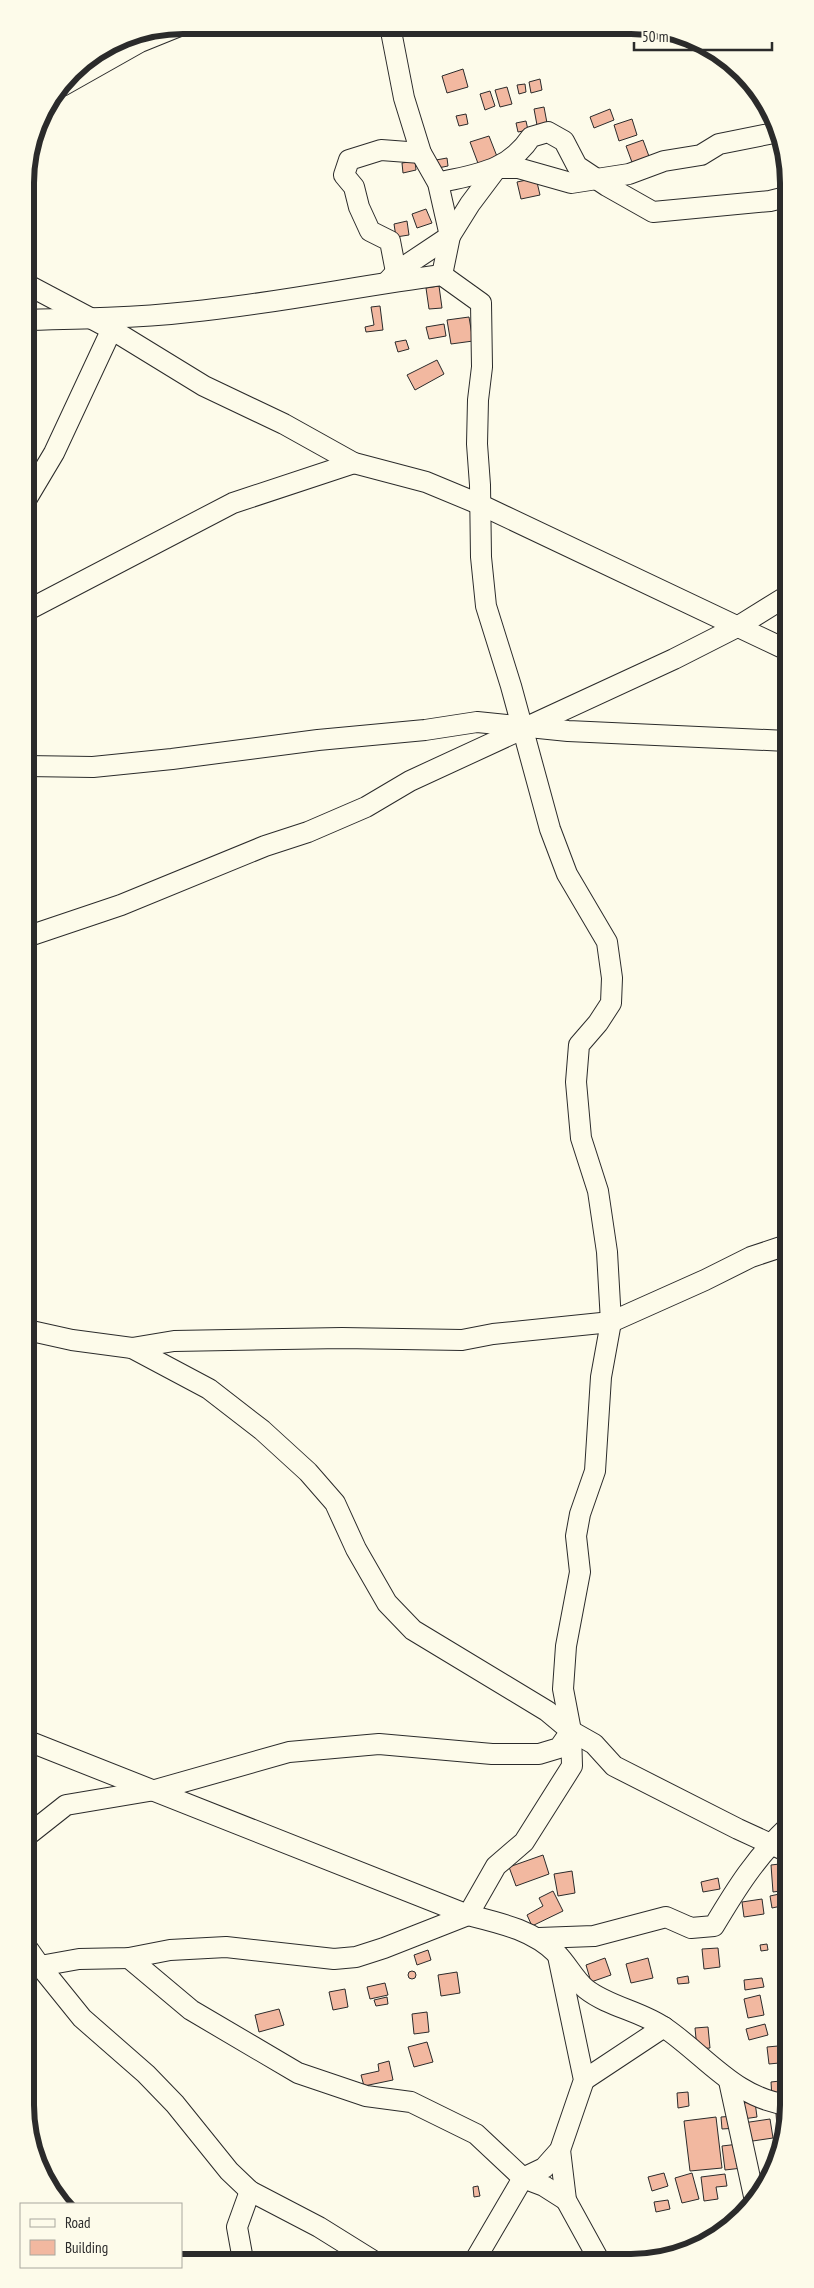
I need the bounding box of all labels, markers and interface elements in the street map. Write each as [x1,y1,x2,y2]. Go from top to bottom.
scale bar [634,20,772,52]
text: 50 m [642,27,668,46]
legend [20,2203,182,2268]
text: Road [65,2213,91,2232]
text: Building [65,2238,108,2257]

